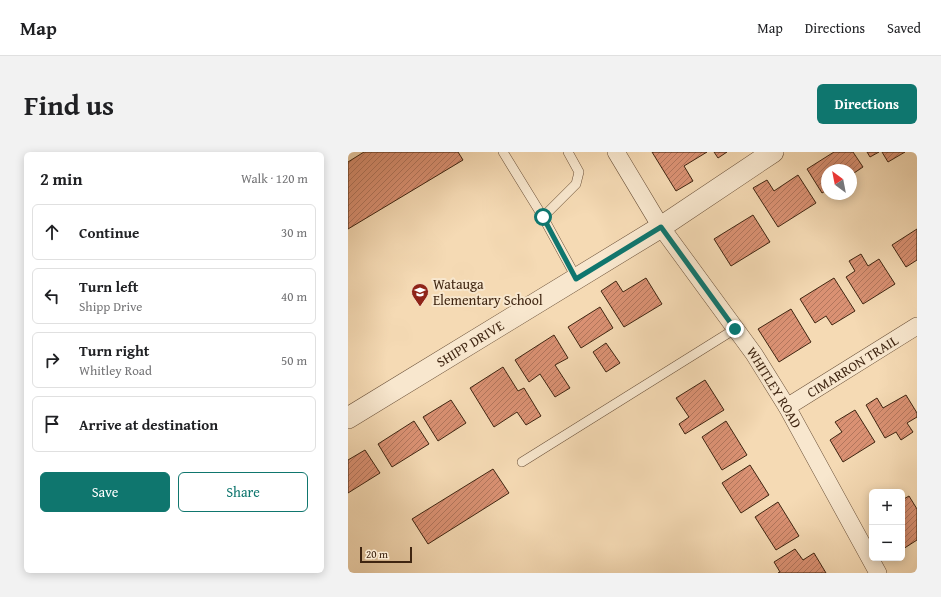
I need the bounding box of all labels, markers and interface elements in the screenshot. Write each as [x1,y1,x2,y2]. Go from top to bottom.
text: Map [20,14,57,42]
text: Map [757,18,783,38]
text: Directions [805,18,865,38]
text: Saved [887,18,921,38]
text: Find us [24,84,114,125]
button: Directions [817,84,917,124]
north arrow [821,164,857,200]
text: 2 min [40,166,82,191]
text: Walk · 120 m [241,169,308,188]
route start [534,208,552,226]
icon: ahead [41,221,63,243]
text: Continue [79,222,140,243]
text: 30 m [281,223,307,242]
place label: Watauga Elementary School [433,274,543,310]
text: Turn left [79,276,138,297]
school or university icon: Watauga Elementary School [410,282,430,307]
icon: left [41,285,63,307]
text: 40 m [281,287,307,306]
text: Shipp Drive [79,297,142,316]
street label: SHIPP DRIVE [433,315,508,372]
route end [726,320,744,338]
street label: CIMARRON TRAIL [803,330,902,402]
text: Turn right [79,340,150,361]
street label: WHITLEY ROAD [742,343,807,432]
icon: right [41,349,63,371]
text: 50 m [281,351,307,370]
text: Whitley Road [79,361,152,380]
icon: arrive [41,413,63,435]
text: Arrive at destination [79,414,218,435]
button: Save [40,472,170,512]
button: Share [178,472,308,512]
map controls [869,489,905,561]
button: + [869,489,905,525]
button: − [869,525,905,561]
scale bar [360,545,412,564]
text: 20 m [366,546,388,562]

